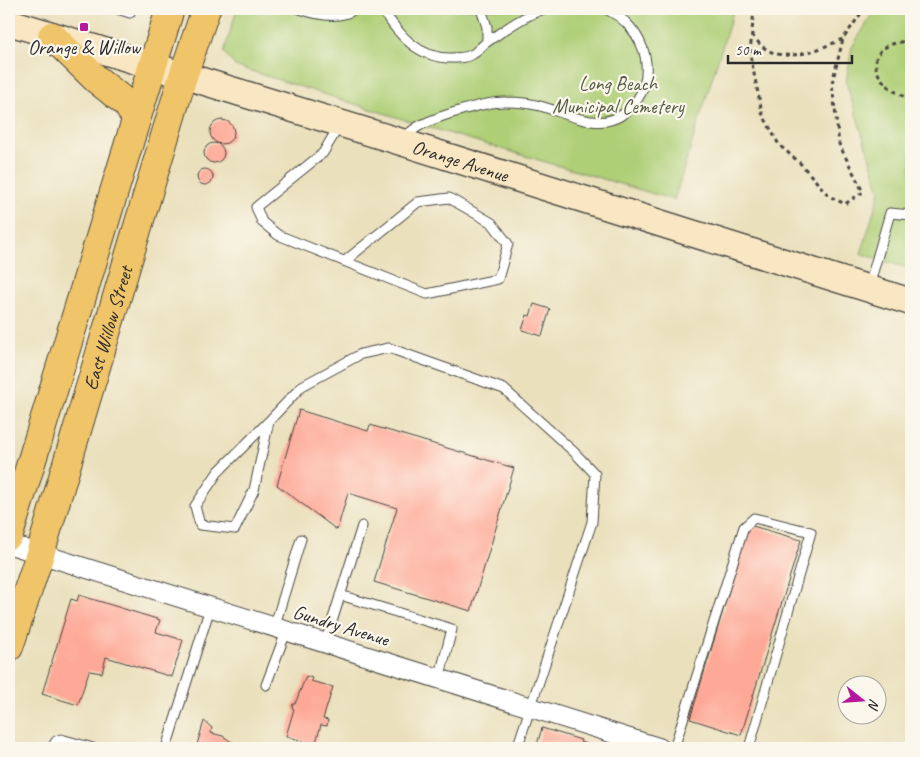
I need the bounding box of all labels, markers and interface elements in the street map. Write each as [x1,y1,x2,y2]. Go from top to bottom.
marker: Orange & Willow [78,21,90,33]
scale bar [728,32,851,64]
place label: Orange & Willow [28,35,142,60]
text: 50 m [735,41,762,60]
park label: Long Beach Municipal Cemetery [552,71,685,119]
street label: Orange Avenue [409,134,513,188]
street label: East Willow Street [78,261,139,393]
street label: Gundry Avenue [290,599,393,652]
north arrow [838,674,888,724]
text: N [864,697,883,713]

